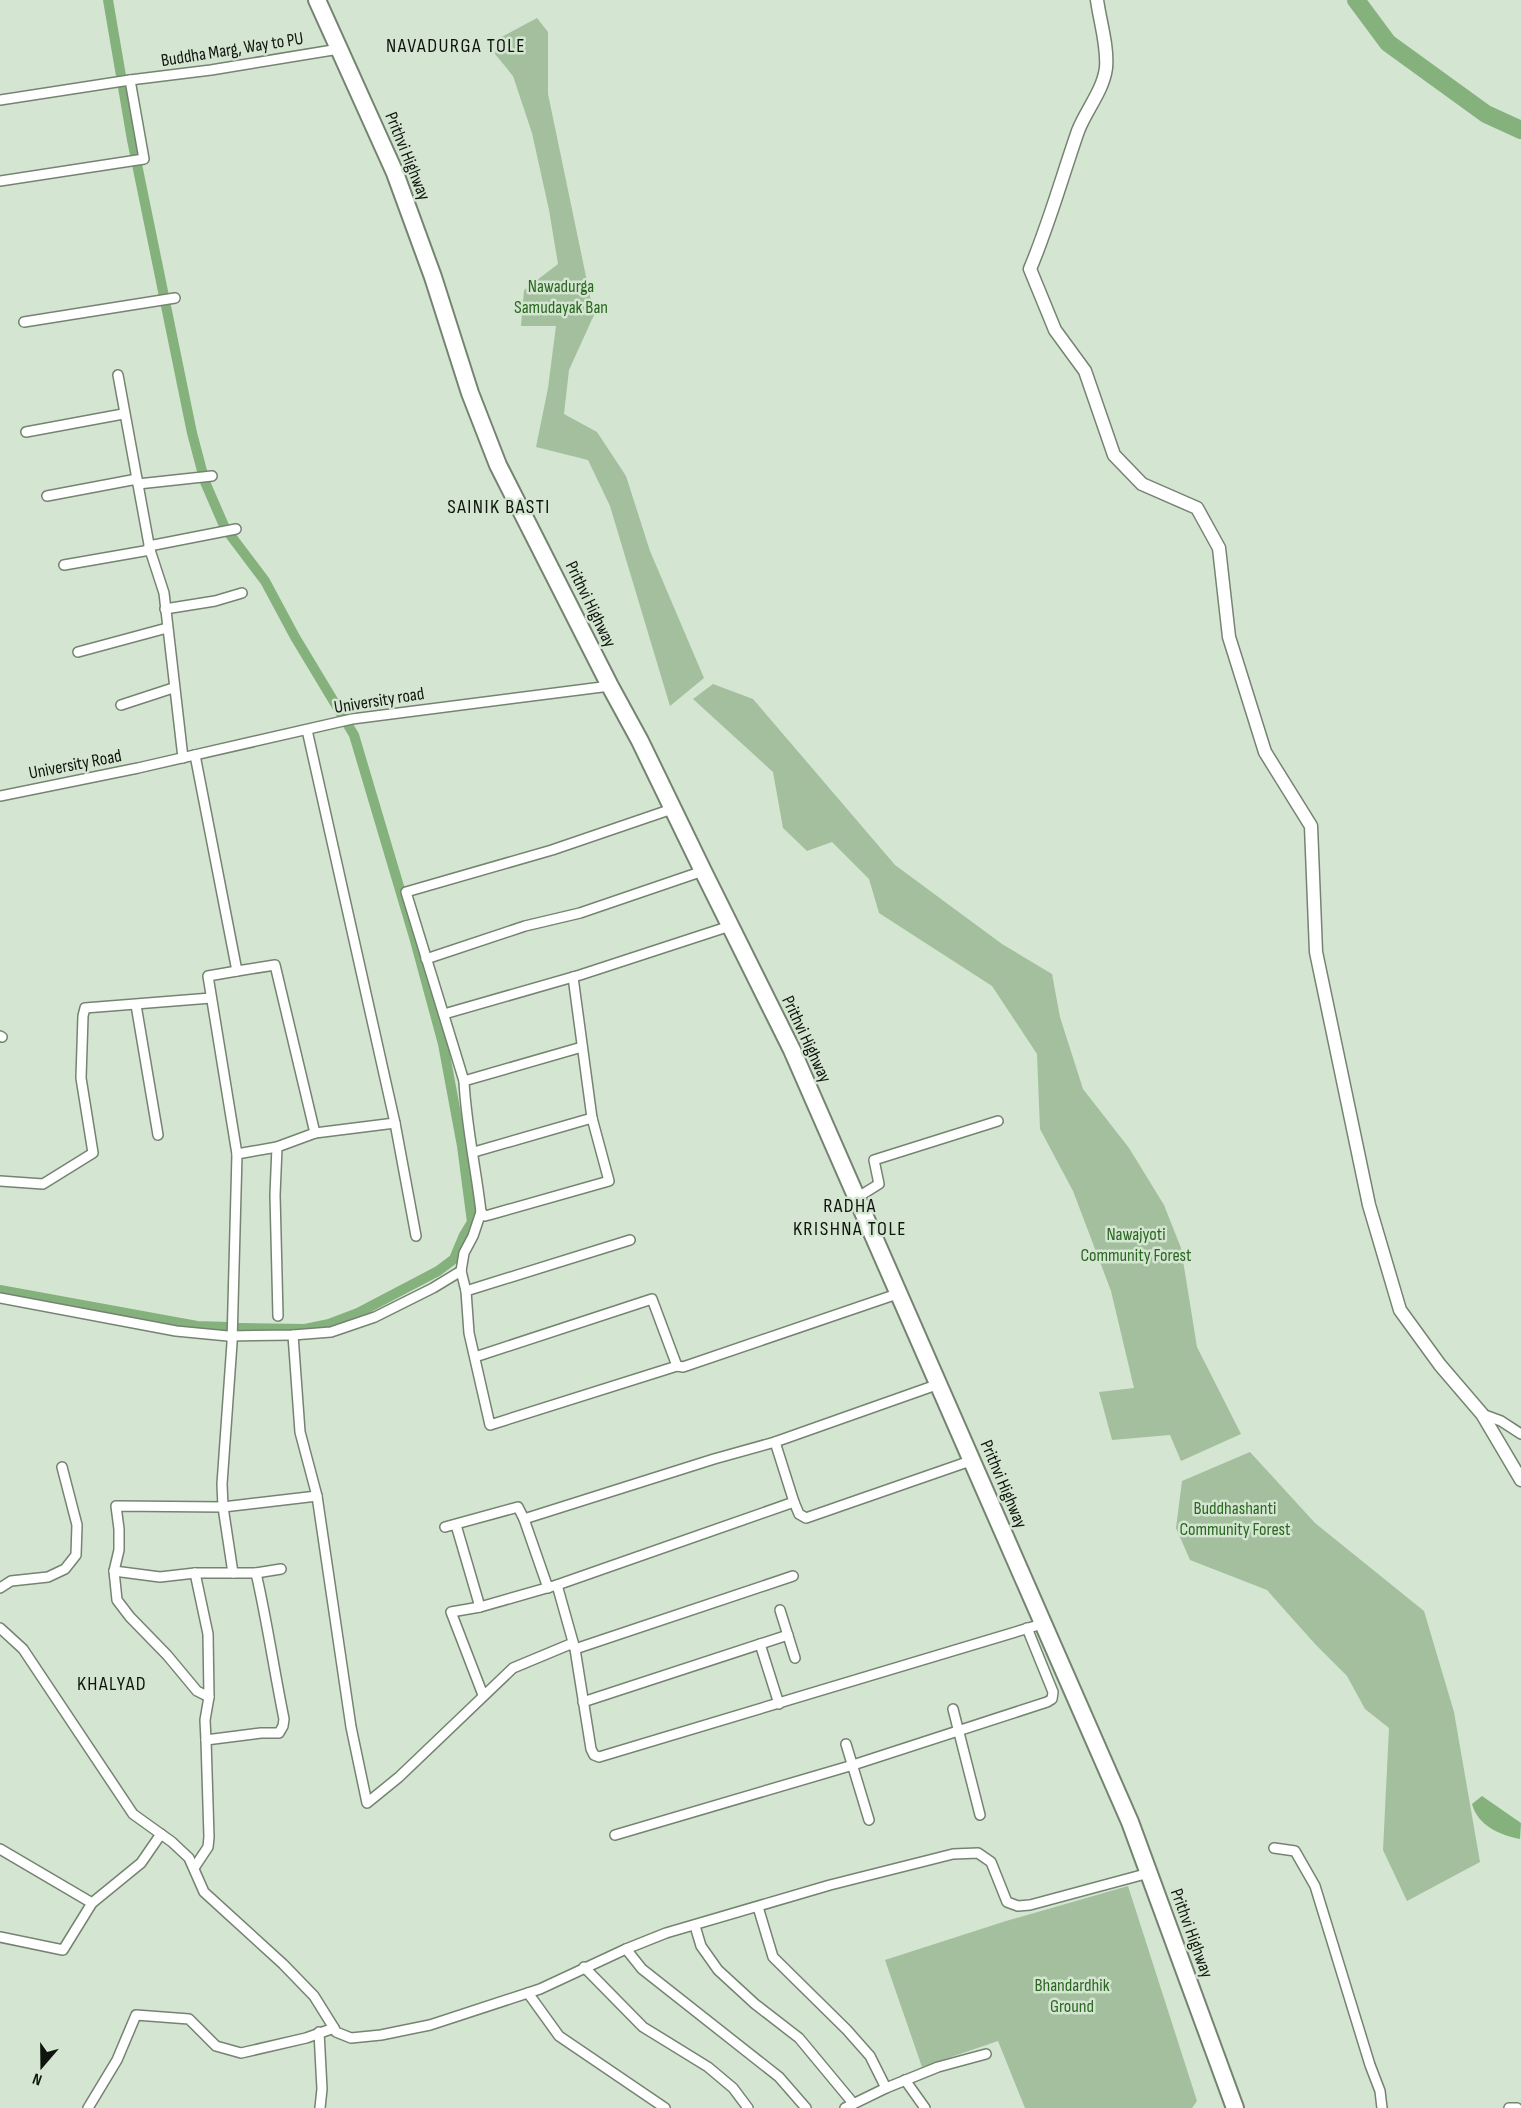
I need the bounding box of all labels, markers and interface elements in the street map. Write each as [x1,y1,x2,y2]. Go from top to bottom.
street label: Buddha Marg, Way to PU [159,28,305,71]
district label: NAVADURGA TOLE [386,34,526,58]
street label: Prithvi Highway [380,109,435,203]
park label: Nawadurga Samudayak Ban [514,276,608,318]
district label: SAINIK BASTI [447,495,551,519]
street label: Prithvi Highway [561,558,620,651]
street label: University road [333,683,426,718]
street label: University Road [27,745,123,784]
street label: Prithvi Highway [777,992,836,1086]
district label: RADHA KRISHNA TOLE [793,1194,907,1241]
park label: Nawajyoti Community Forest [1080,1224,1192,1266]
street label: Prithvi Highway [976,1437,1031,1531]
park label: Buddhashanti Community Forest [1179,1498,1291,1540]
district label: KHALYAD [77,1672,147,1696]
street label: Prithvi Highway [1166,1886,1217,1981]
park label: Bhandardhik Ground [1034,1975,1110,2017]
north arrow [12,2036,72,2096]
text: N [30,2068,45,2089]

